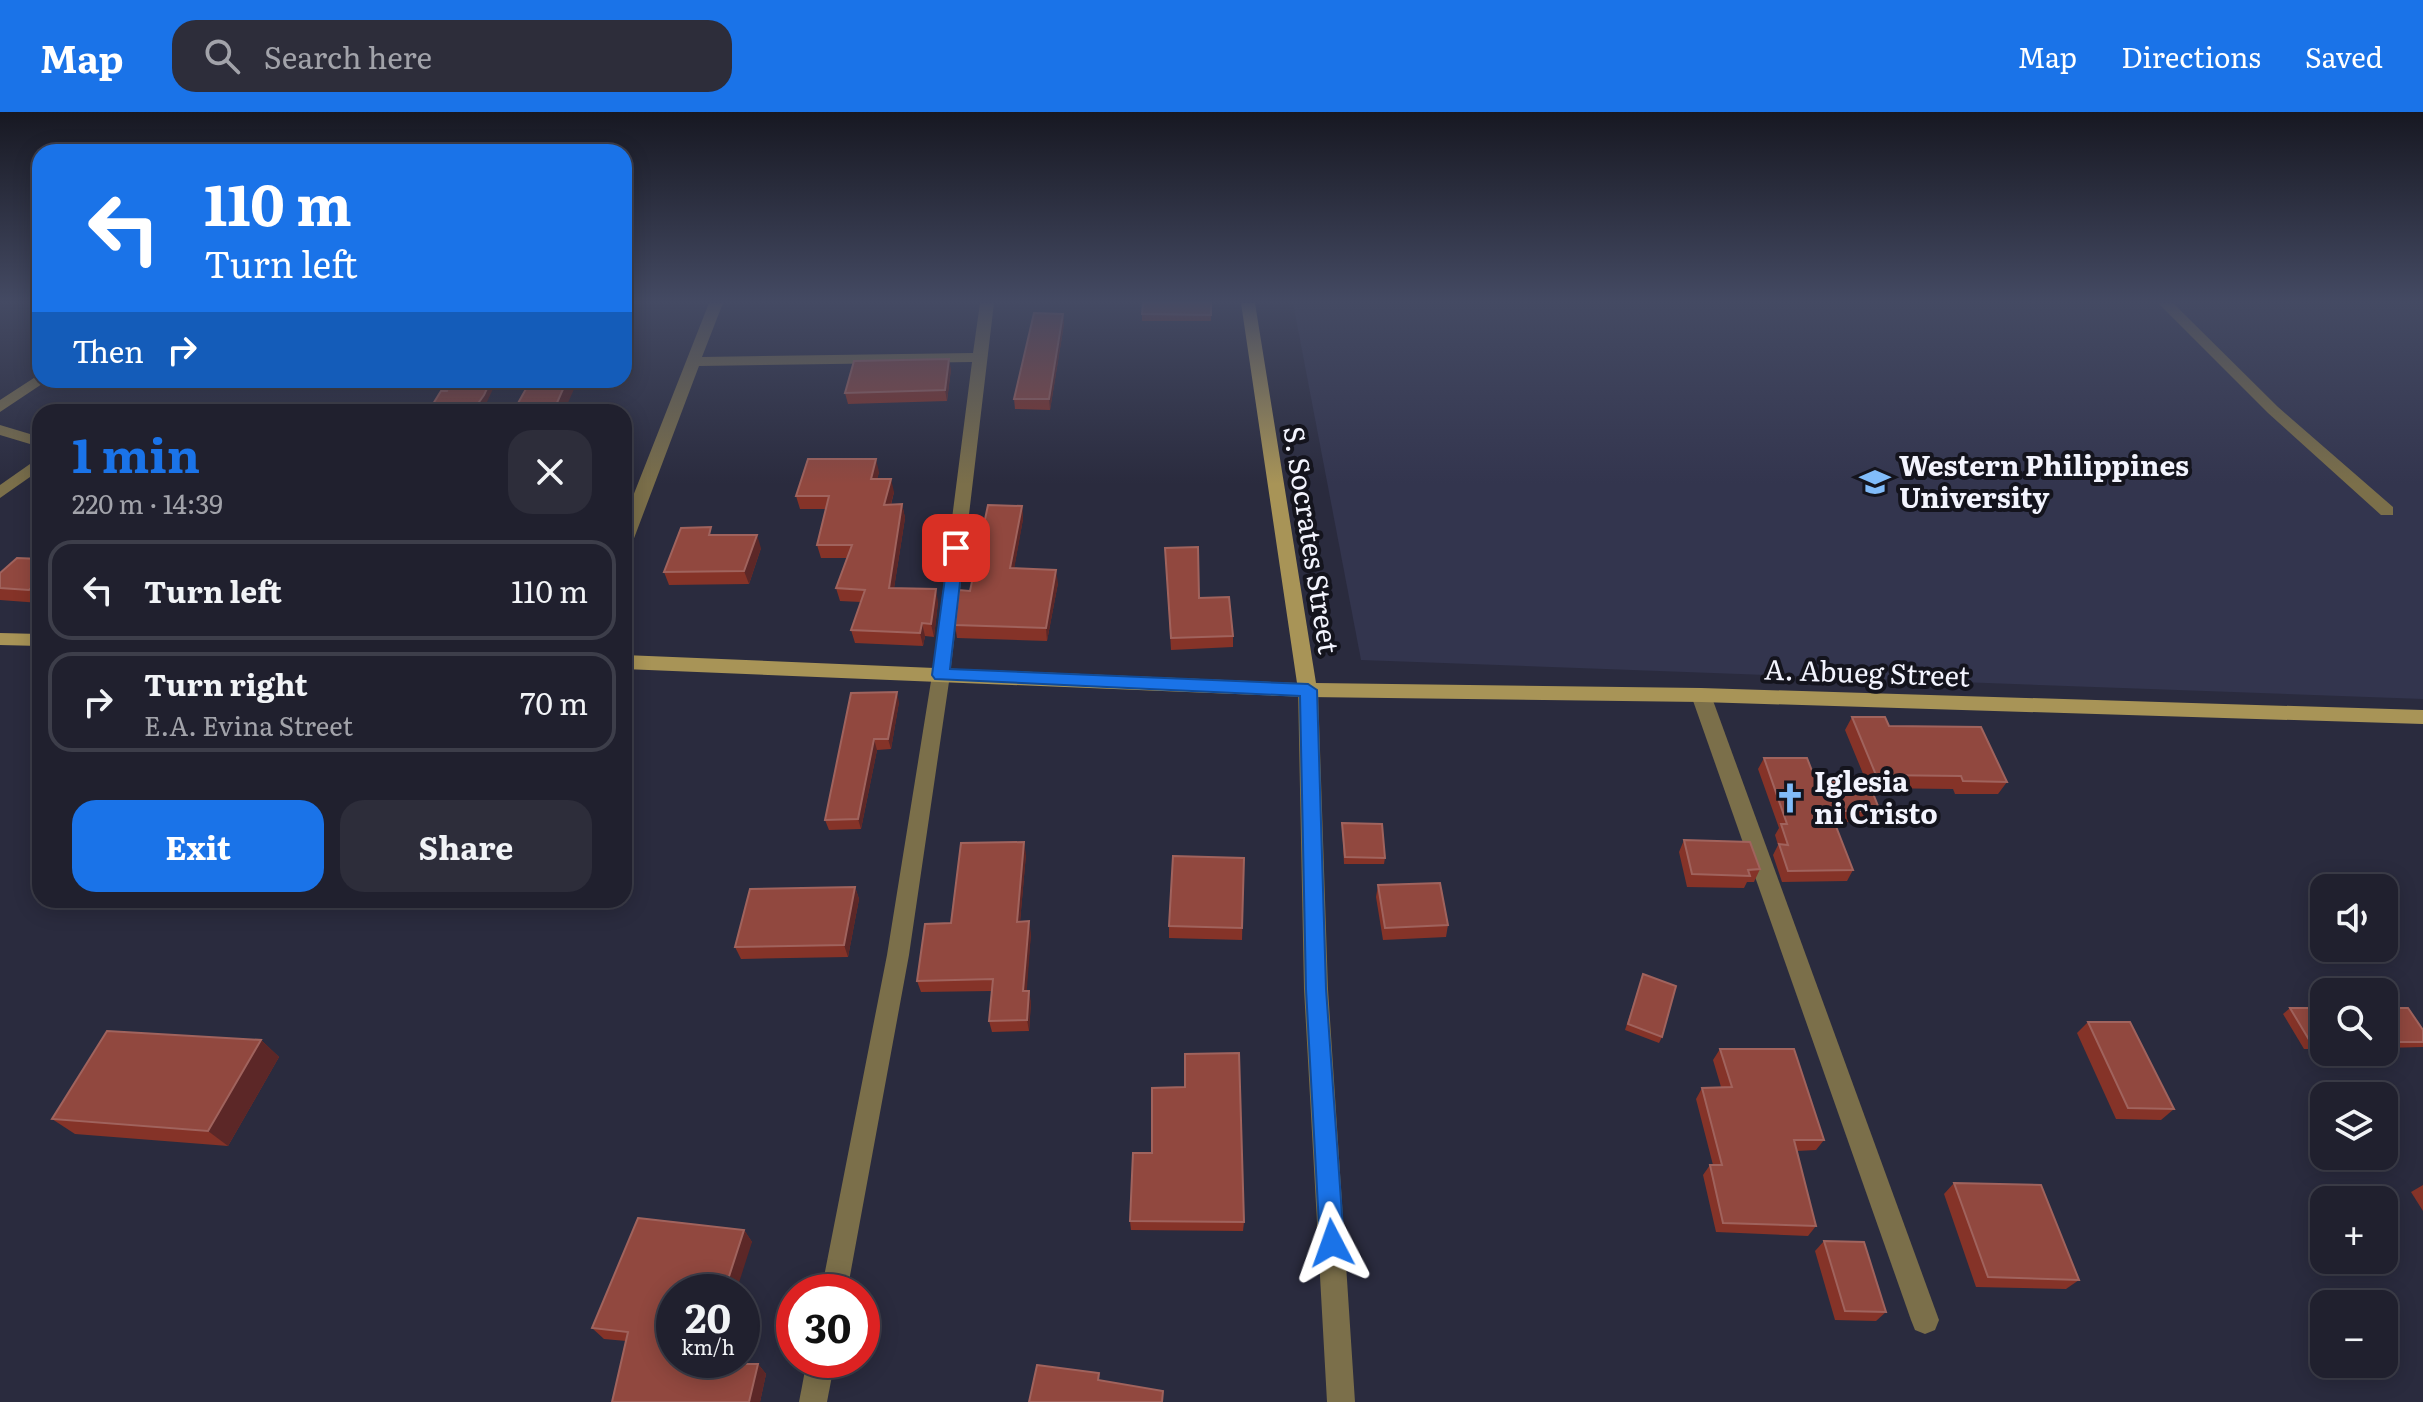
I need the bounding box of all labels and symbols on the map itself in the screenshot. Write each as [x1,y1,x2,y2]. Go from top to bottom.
street label: S. Socrates Street [1274,423,1352,657]
place label: Western Philippines University [1899,443,2189,517]
school or university icon: Western Philippines University [1858,465,1892,499]
pin [922,514,990,582]
street label: A. Abueg Street [1763,646,1971,696]
place label: Iglesia ni Cristo [1814,759,1938,833]
church icon: Iglesia ni Cristo [1773,781,1807,815]
position arrow [1290,1201,1374,1285]
speed limit sign: 30 [776,1274,880,1378]

